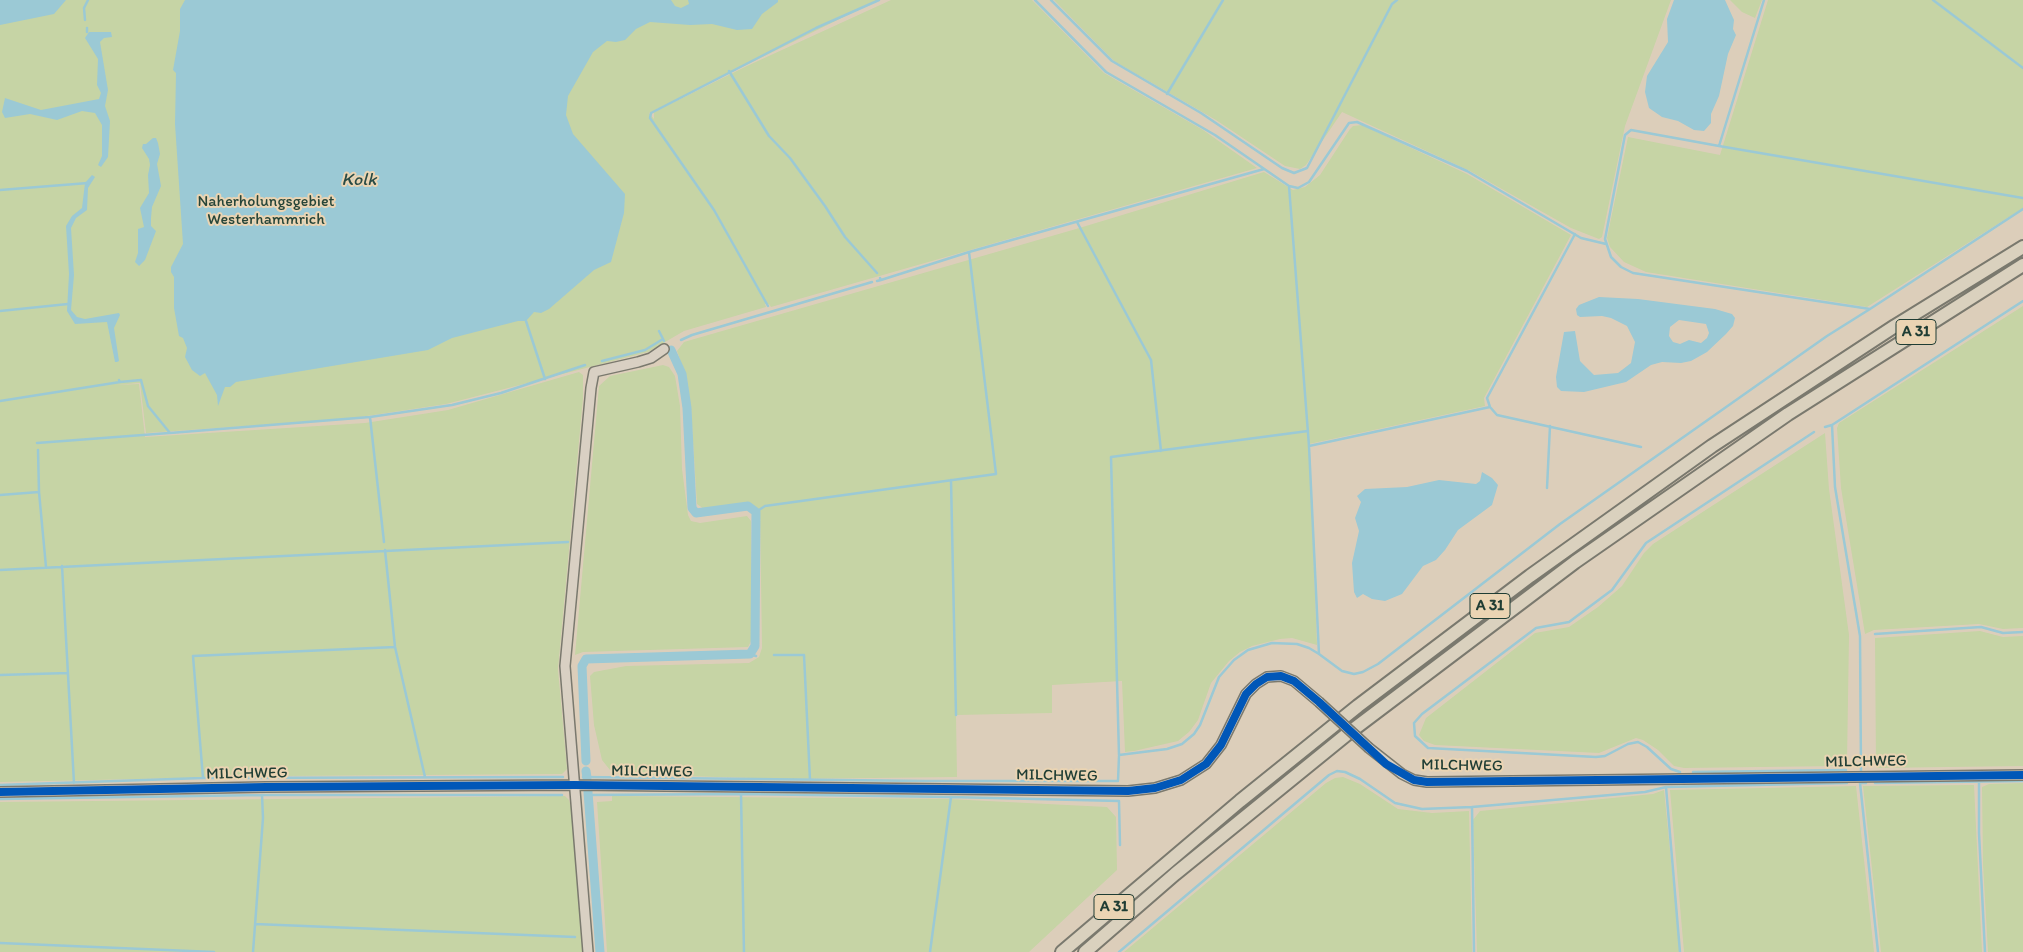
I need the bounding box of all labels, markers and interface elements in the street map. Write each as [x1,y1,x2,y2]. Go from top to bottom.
water label: Kolk [342,169,376,191]
park label: Naherholungsgebiet Westerhammrich [197,192,335,230]
road number: A 31 [1896,320,1936,344]
road number: A 31 [1470,594,1510,618]
street label: MILCHWEG [1825,752,1907,772]
street label: MILCHWEG [1421,756,1503,776]
street label: MILCHWEG [611,762,693,782]
street label: MILCHWEG [206,764,288,784]
street label: MILCHWEG [1016,766,1098,786]
road number: A 31 [1094,894,1134,920]

